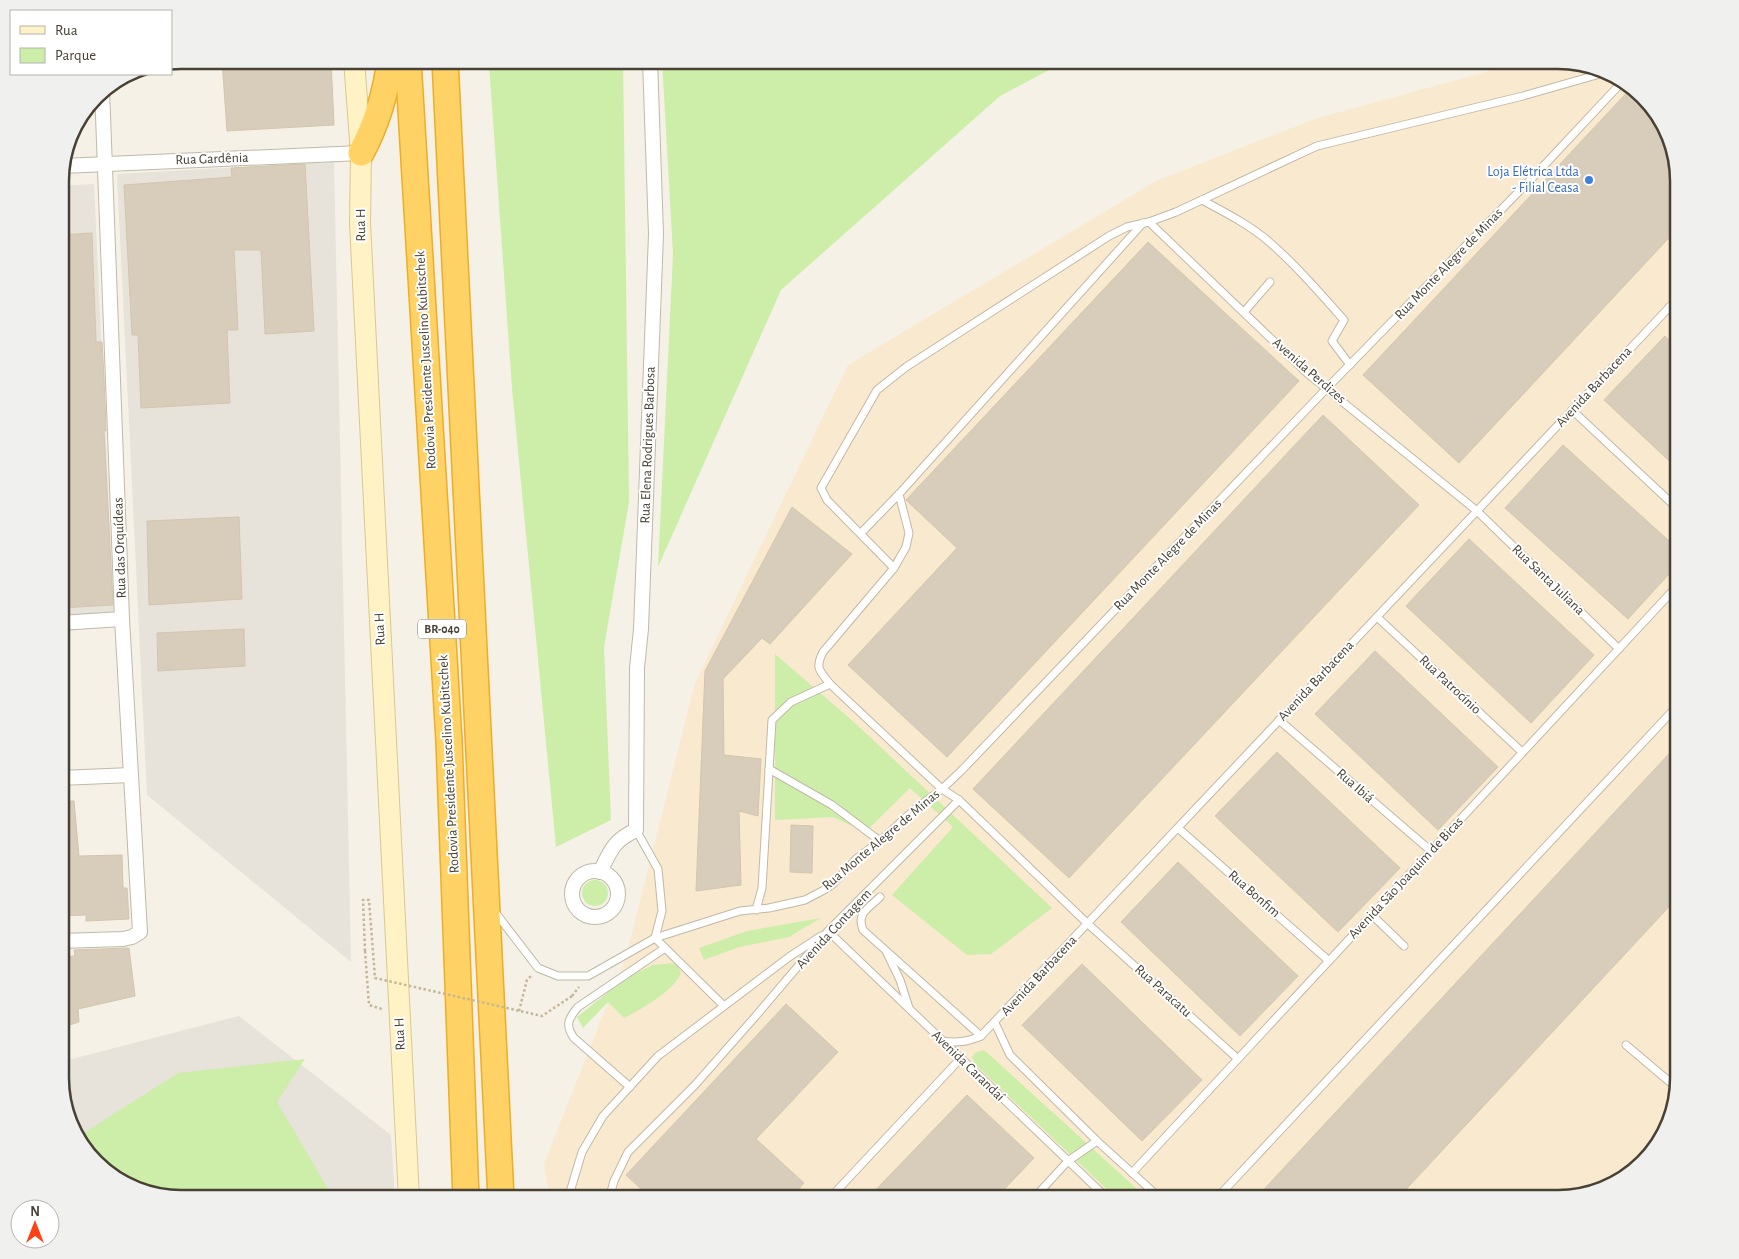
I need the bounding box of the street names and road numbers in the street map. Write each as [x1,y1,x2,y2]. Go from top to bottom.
street label: Rua Gardênia [175,151,249,167]
street label: Rua Monte Alegre de Minas [1392,206,1506,322]
street label: Rua H [354,208,368,242]
street label: Rodovia Presidente Juscelino Kubitschek [413,250,439,470]
street label: Avenida Perdizes [1270,335,1348,407]
street label: Avenida Barbacena [1553,344,1635,430]
street label: Rua Elena Rodrigues Barbosa [638,366,658,524]
street label: Rua das Orquídeas [111,497,129,599]
street label: Rua Monte Alegre de Minas [1111,497,1225,613]
street label: Rua Santa Juliana [1509,542,1587,618]
street label: Rua H [372,612,388,646]
road number: BR-040 [418,620,466,638]
street label: Avenida Barbacena [1275,638,1357,724]
street label: Rua Patrocínio [1416,653,1484,717]
street label: Rodovia Presidente Juscelino Kubitschek [436,654,462,874]
street label: Rua Ibiá [1334,766,1377,806]
street label: Rua Monte Alegre de Minas [820,787,942,893]
street label: Avenida São Joaquim de Bicas [1346,814,1466,942]
street label: Rua Bonfim [1225,868,1283,920]
street label: Avenida Contagem [794,887,874,971]
street label: Avenida Barbacena [998,933,1080,1019]
street label: Rua Paracatu [1132,962,1194,1020]
street label: Rua H [392,1017,408,1051]
street label: Avenida Carandaí [929,1028,1008,1105]

